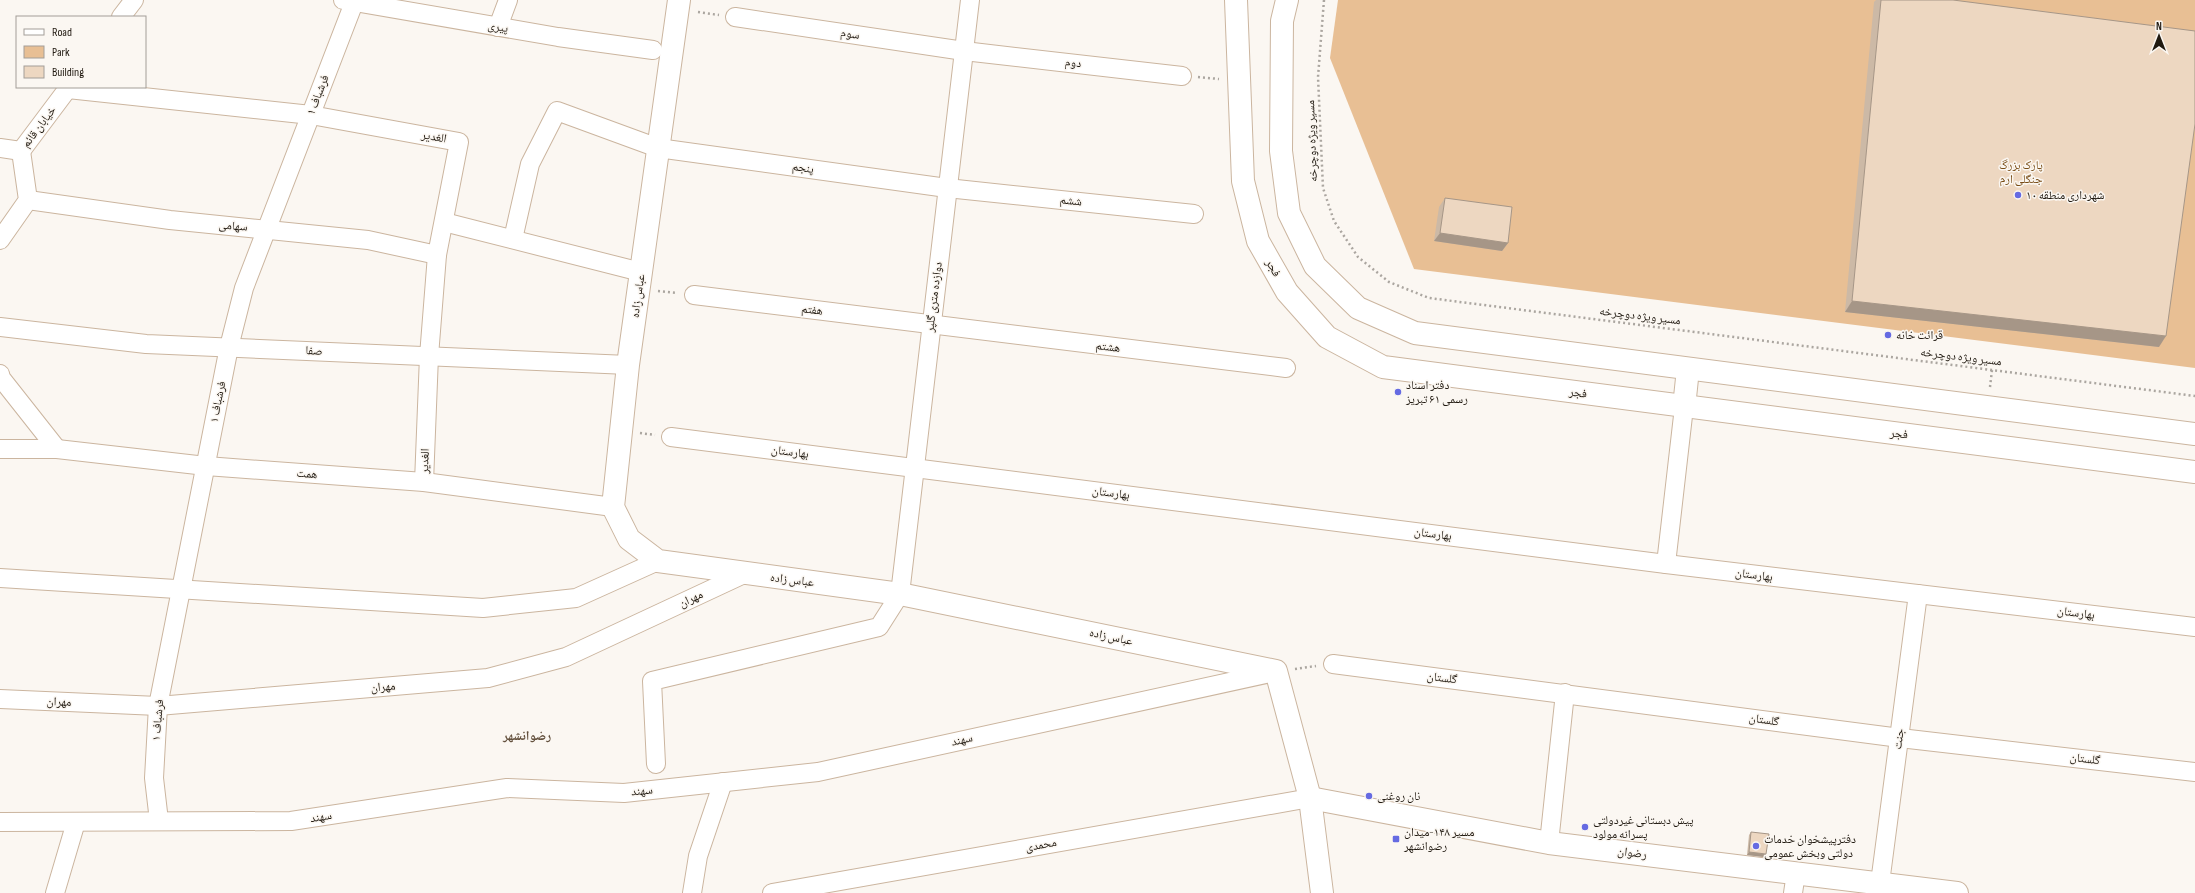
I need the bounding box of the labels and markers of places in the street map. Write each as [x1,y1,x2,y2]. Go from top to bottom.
place label: شهرداری منطقه ۱۰ [2026,188,2104,203]
marker: شهرداری منطقه ۱۰ [2013,190,2023,200]
place label: قرائت خانه [1896,328,1943,343]
marker: قرائت خانه [1883,330,1893,340]
place label: دفتر اسناد رسمی ۶۱ تبریز [1405,378,1468,407]
marker: دفتر اسناد رسمی ۶۱ تبریز [1393,387,1403,397]
place label: نان روغنی [1377,789,1420,804]
marker: نان روغنی [1364,791,1374,801]
place label: پیش دبستانی غیردولتی پسرانه مولود [1593,813,1694,842]
marker: پیش دبستانی غیردولتی پسرانه مولود [1580,822,1590,832]
place label: مسیر ۱۴۸-میدان رضوانشهر [1403,825,1474,854]
place label: دفترپیشخوان خدمات دولتی وبخش عمومی [1764,832,1856,861]
marker: مسیر ۱۴۸-میدان رضوانشهر [1391,834,1401,844]
marker: دفترپیشخوان خدمات دولتی وبخش عمومی [1751,841,1761,851]

